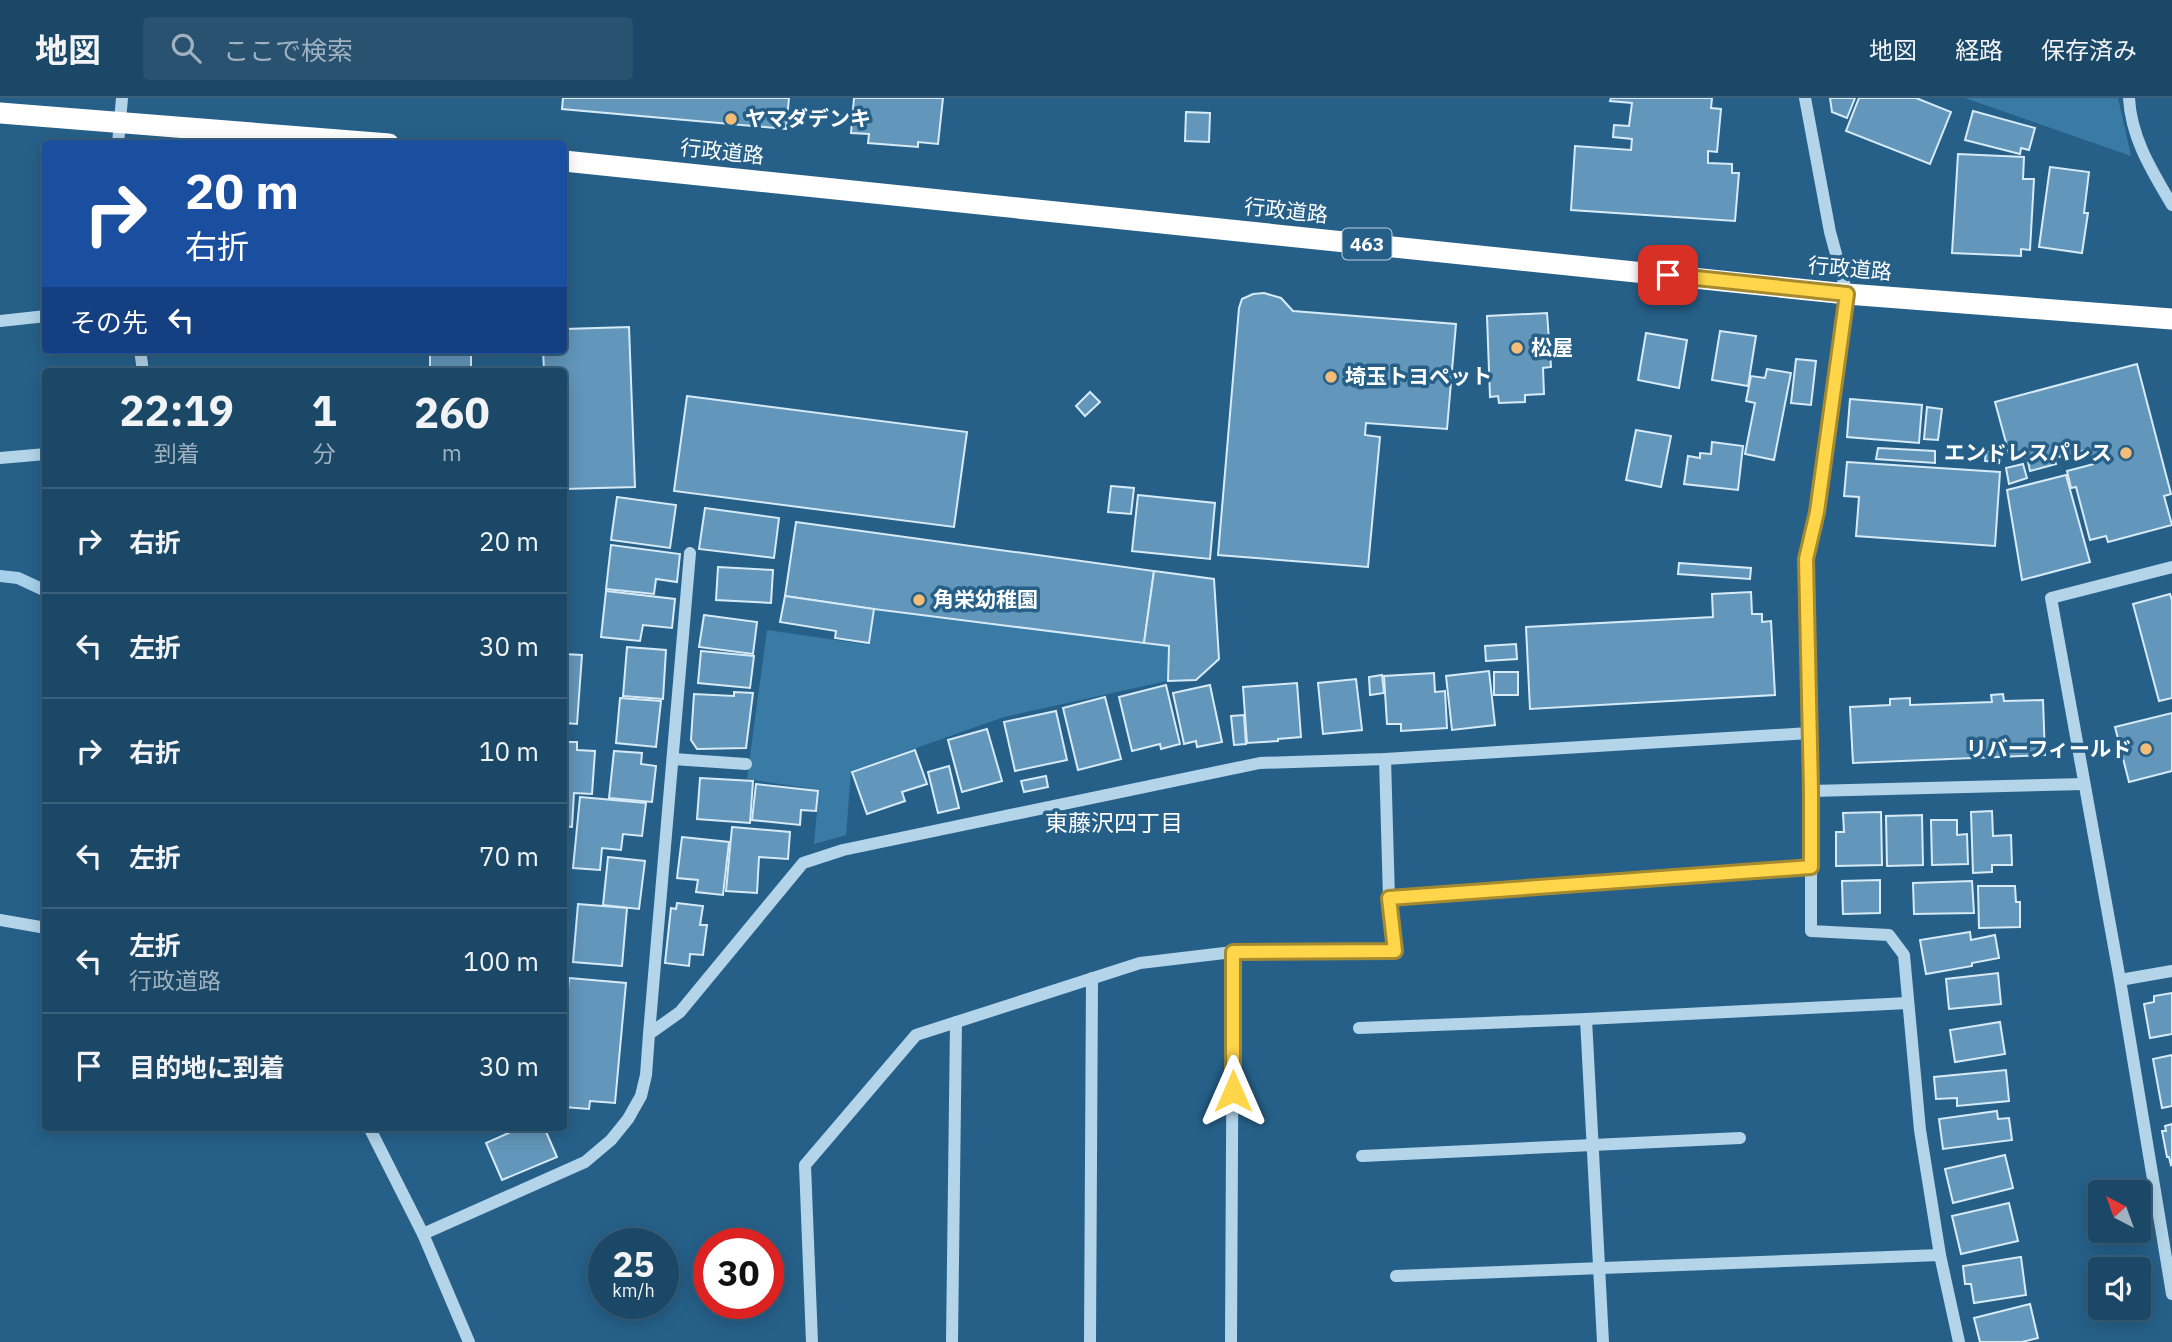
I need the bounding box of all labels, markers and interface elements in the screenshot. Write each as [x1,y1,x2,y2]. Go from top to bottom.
search box [143,17,633,80]
text: 地図 [35,28,101,71]
icon: search [167,29,205,67]
text: ここで検索 [223,33,353,67]
text: 地図 [1869,34,1917,66]
text: 経路 [1955,34,2003,66]
text: 保存済み [2041,34,2137,66]
place label: ヤマダデンキ [745,104,871,132]
marker: ヤマダデンキ [723,111,739,127]
street label: 行政道路 [679,133,765,169]
text: 20 m [185,159,299,222]
icon: right [70,168,161,259]
street label: 行政道路 [1243,192,1329,228]
text: 右折 [185,225,249,267]
road number: 463 [1342,228,1392,260]
pin [1638,245,1698,305]
street label: 行政道路 [1807,250,1893,286]
icon: arrive [1649,256,1687,294]
icon: left [162,301,200,339]
text: その先 [70,305,148,339]
place label: 松屋 [1531,333,1573,361]
marker: 松屋 [1509,340,1525,356]
place label: 埼玉トヨペット [1345,362,1492,390]
marker: 埼玉トヨペット [1323,369,1339,385]
text: 22:19 [119,383,234,438]
text: 1 [311,383,337,438]
text: 260 [414,385,490,440]
text: m [442,437,462,467]
text: 到着 [154,438,200,468]
text: 分 [313,438,336,468]
place label: エンドレスパレス [1944,438,2112,466]
marker: エンドレスパレス [2118,445,2134,461]
icon: right [70,522,108,560]
text: 20 m [479,524,539,558]
text: 右折 [129,525,181,559]
place label: 角栄幼稚園 [933,585,1038,613]
marker: 角栄幼稚園 [911,592,927,608]
icon: left [70,627,108,665]
text: 30 m [479,629,539,663]
text: 左折 [129,630,181,664]
icon: right [70,732,108,770]
text: 10 m [479,734,539,768]
place label: リバーフィールド [1966,734,2132,762]
text: 右折 [129,735,181,769]
marker: リバーフィールド [2138,741,2154,757]
district label: 東藤沢四丁目 [1045,807,1183,837]
icon: left [70,837,108,875]
text: 70 m [479,839,539,873]
text: 左折 [129,840,181,874]
text: 左折 [129,928,181,962]
icon: left [70,942,108,980]
text: 100 m [463,944,539,978]
text: 行政道路 [129,965,221,995]
icon: arrive [70,1047,108,1085]
text: 30 m [479,1049,539,1083]
text: 目的地に到着 [129,1050,285,1084]
position arrow [1196,1054,1270,1128]
north arrow [2088,1180,2151,1242]
map controls [2088,1180,2151,1320]
speed limit sign: 30 [693,1228,784,1319]
text: 25 [612,1241,655,1287]
button: sound [2088,1257,2151,1320]
text: km/h [612,1279,655,1302]

